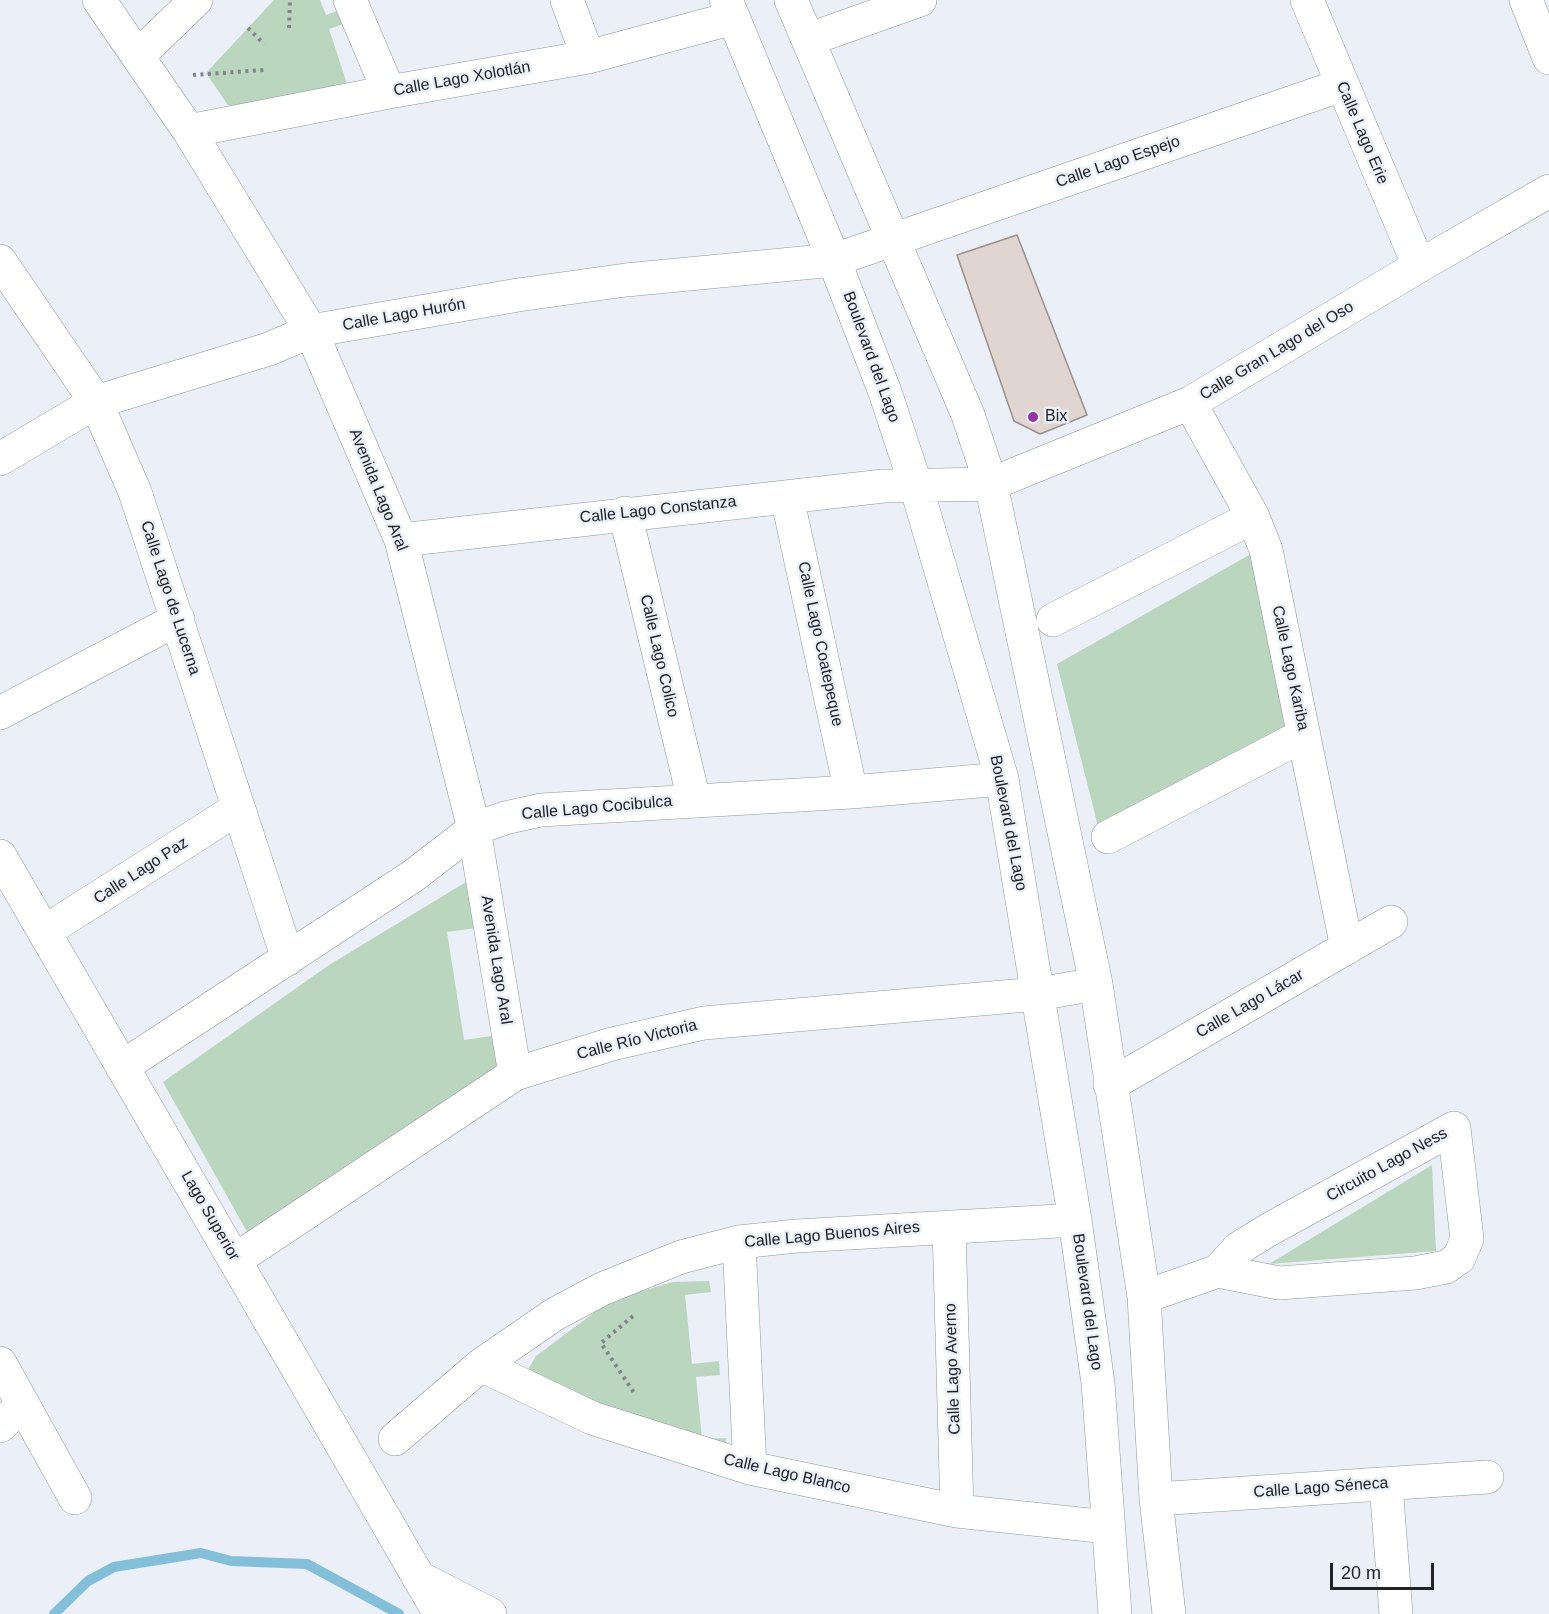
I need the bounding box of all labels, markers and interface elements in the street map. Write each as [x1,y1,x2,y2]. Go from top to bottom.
street label: Calle Lago Xolotlán [392,57,532,101]
street label: Calle Lago Erie [1332,79,1392,187]
street label: Calle Lago Espejo [1053,132,1183,192]
street label: Boulevard del Lago [838,289,904,425]
street label: Calle Lago Hurón [341,295,467,335]
street label: Calle Gran Lago del Oso [1197,297,1357,405]
place label: Bix [1045,407,1067,427]
marker: Bix [1026,410,1040,424]
street label: Avenida Lago Aral [345,426,411,554]
street label: Calle Lago Constanza [579,492,737,528]
street label: Calle Lago de Lucerna [136,518,204,678]
street label: Calle Lago Coatepeque [793,560,847,728]
street label: Calle Lago Colico [636,593,682,719]
street label: Calle Lago Kariba [1267,604,1313,732]
street label: Boulevard del Lago [985,753,1031,893]
street label: Calle Lago Cocibulca [521,792,673,824]
street label: Calle Lago Paz [90,833,192,909]
street label: Avenida Lago Aral [476,894,516,1026]
street label: Calle Lago Lácar [1193,965,1307,1043]
street label: Calle Río Victoria [575,1016,699,1064]
street label: Circuito Lago Ness [1323,1124,1451,1206]
street label: Lago Superior [177,1168,243,1264]
street label: Calle Lago Buenos Aires [743,1218,921,1252]
street label: Boulevard del Lago [1068,1232,1106,1372]
street label: Calle Lago Averno [941,1303,965,1435]
street label: Calle Lago Blanco [722,1450,852,1498]
street label: Calle Lago Séneca [1253,1474,1389,1502]
scale bar [1333,1551,1436,1589]
text: 20 m [1341,1563,1381,1583]

